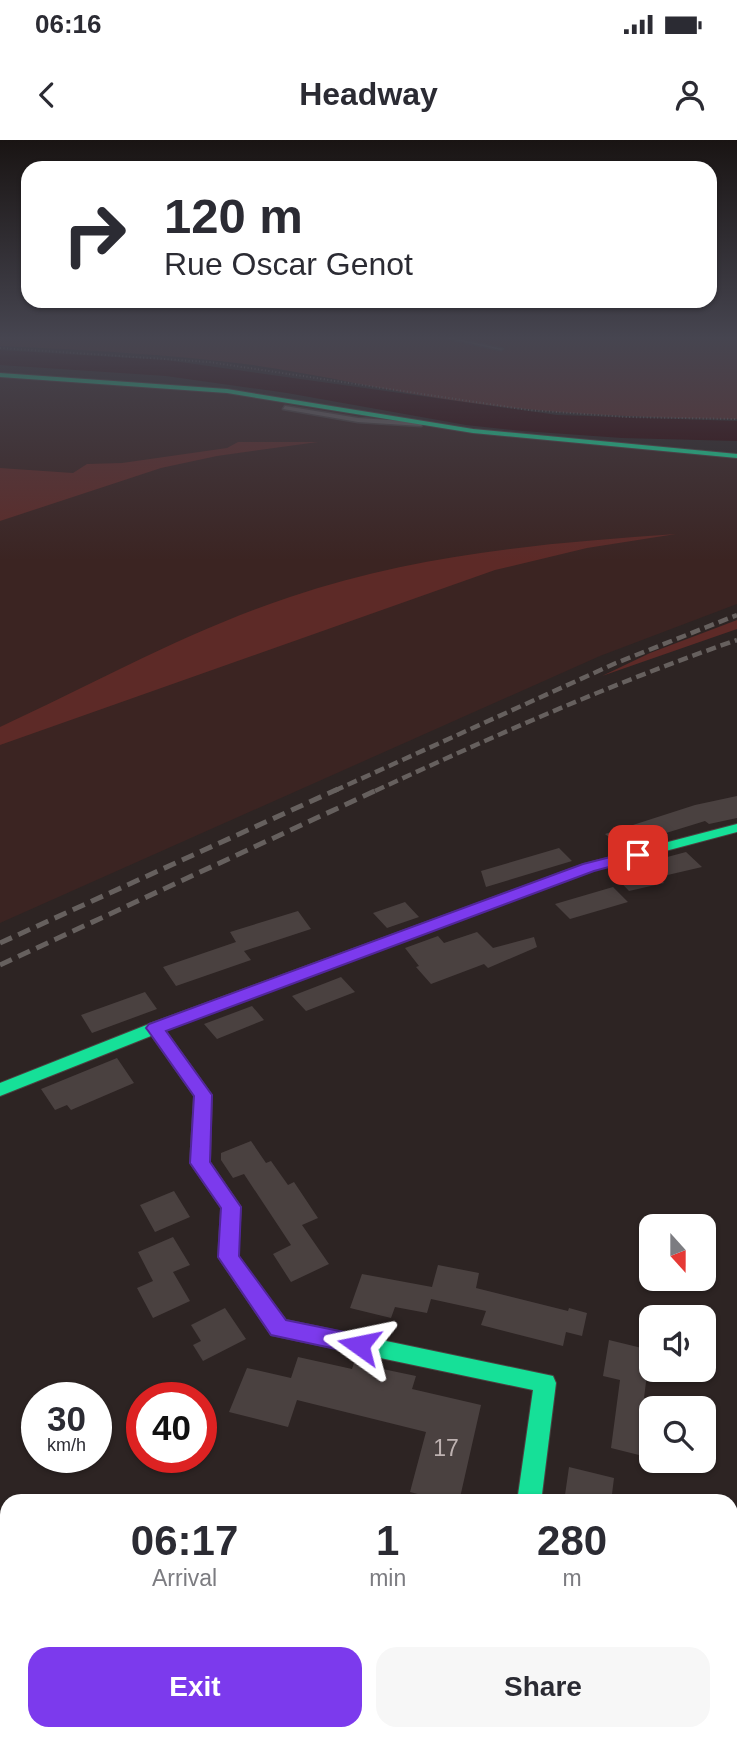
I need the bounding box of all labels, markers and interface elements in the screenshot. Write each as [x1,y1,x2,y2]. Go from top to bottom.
text: 06:16 [35,9,102,39]
icon: back [28,76,66,114]
text: Headway [299,76,438,112]
icon: person [671,76,709,114]
icon: right [49,189,140,280]
text: 120 m [164,189,303,243]
text: Rue Oscar Genot [164,246,413,282]
pin [608,825,668,885]
icon: arrive [619,836,657,874]
north arrow [639,1214,716,1292]
map controls [639,1214,716,1473]
button: sound [639,1305,716,1382]
position arrow [322,1308,396,1382]
speed limit sign: 40 [126,1382,217,1473]
button: search [639,1396,716,1473]
text: 30 [47,1399,86,1438]
text: km/h [47,1435,86,1455]
house number: 17 [433,1435,459,1461]
text: 06:17 [131,1517,238,1564]
text: 1 [376,1517,399,1564]
text: 280 [537,1517,607,1564]
text: Arrival [152,1565,217,1591]
text: min [369,1565,406,1591]
text: m [563,1565,582,1591]
button: Exit [28,1647,362,1727]
button: Share [376,1647,710,1727]

